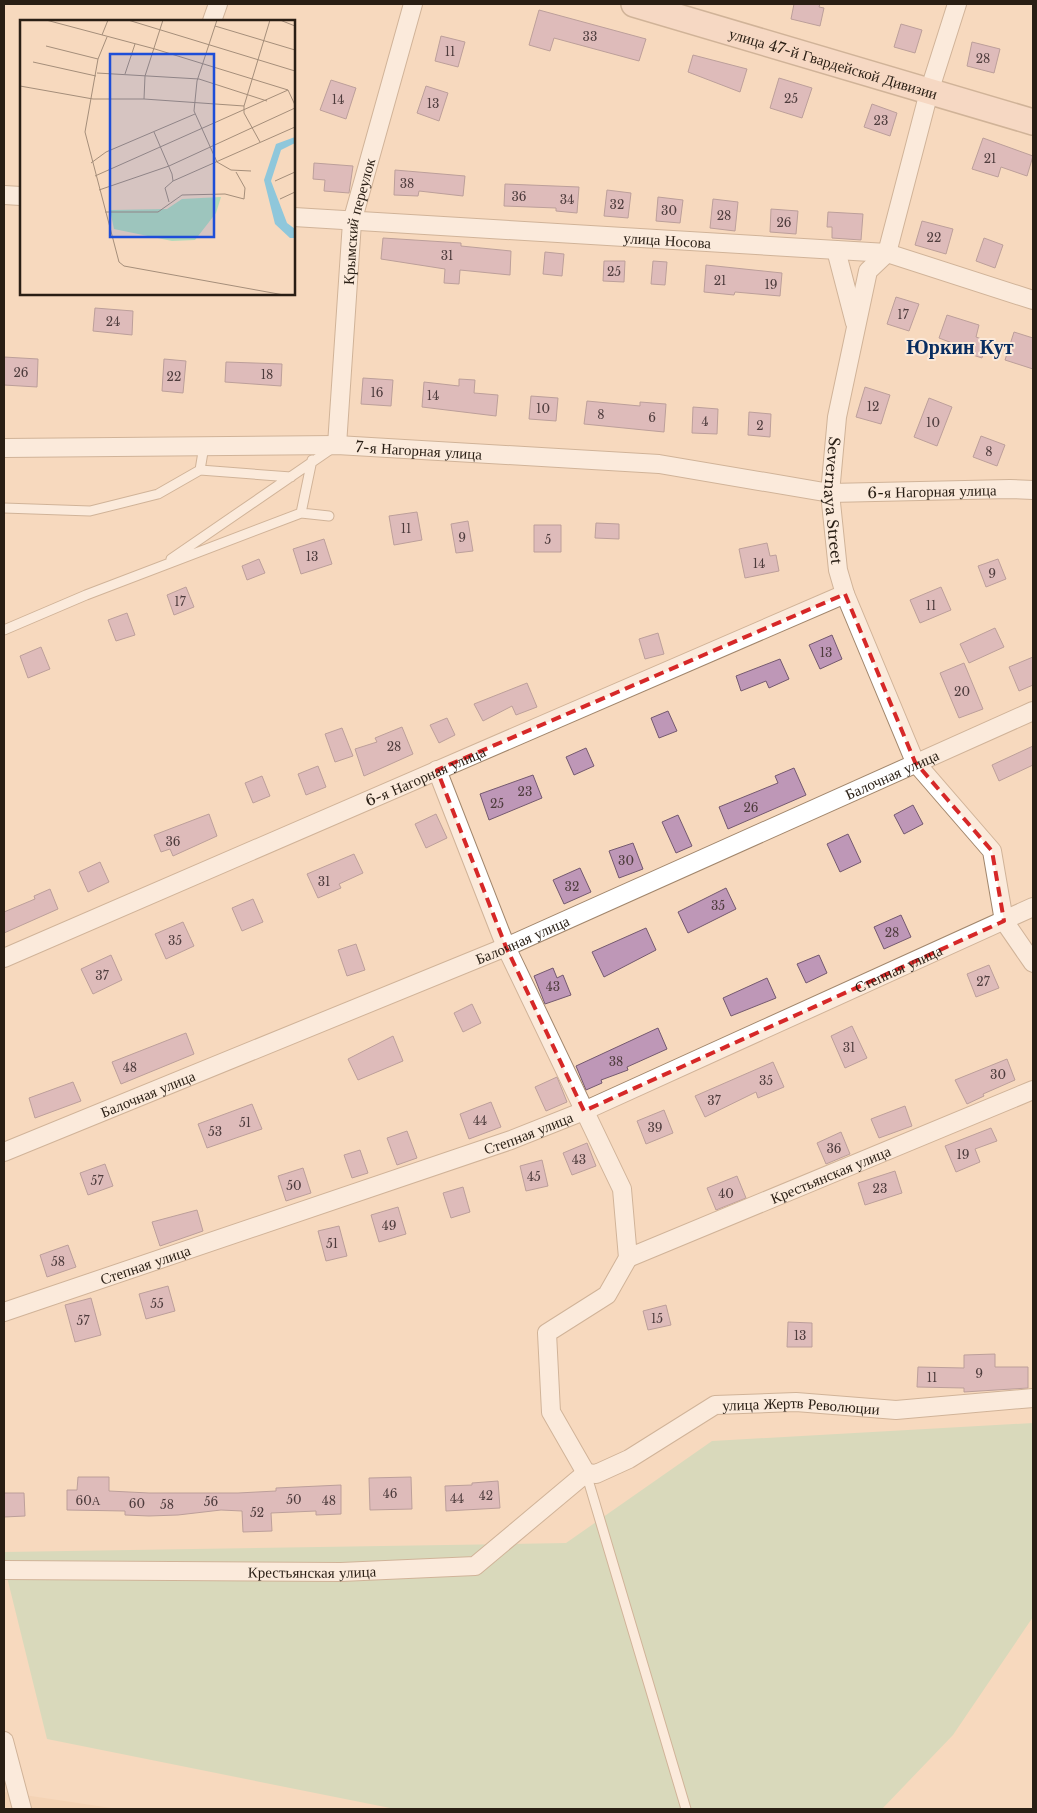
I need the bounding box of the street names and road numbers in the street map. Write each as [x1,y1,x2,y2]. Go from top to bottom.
street label: улица 47-й Гвардейской Дивизии [727,23,940,103]
street label: Крымский переулок [338,155,379,286]
street label: улица Носова [623,228,712,252]
street label: Severnaya Street [820,436,847,565]
street label: 7-я Нагорная улица [355,437,483,463]
street label: 6-я Нагорная улица [867,480,997,502]
street label: 6-я Нагорная улица [362,741,489,810]
street label: Балочная улица [842,745,942,803]
street label: Балочная улица [472,910,572,968]
street label: Степная улица [851,940,945,996]
street label: Балочная улица [97,1065,198,1121]
street label: Степная улица [481,1107,576,1158]
street label: Крестьянская улица [767,1141,893,1207]
street label: Степная улица [98,1240,193,1288]
street label: улица Жертв Революции [722,1392,881,1418]
street label: Крестьянская улица [248,1561,377,1582]

